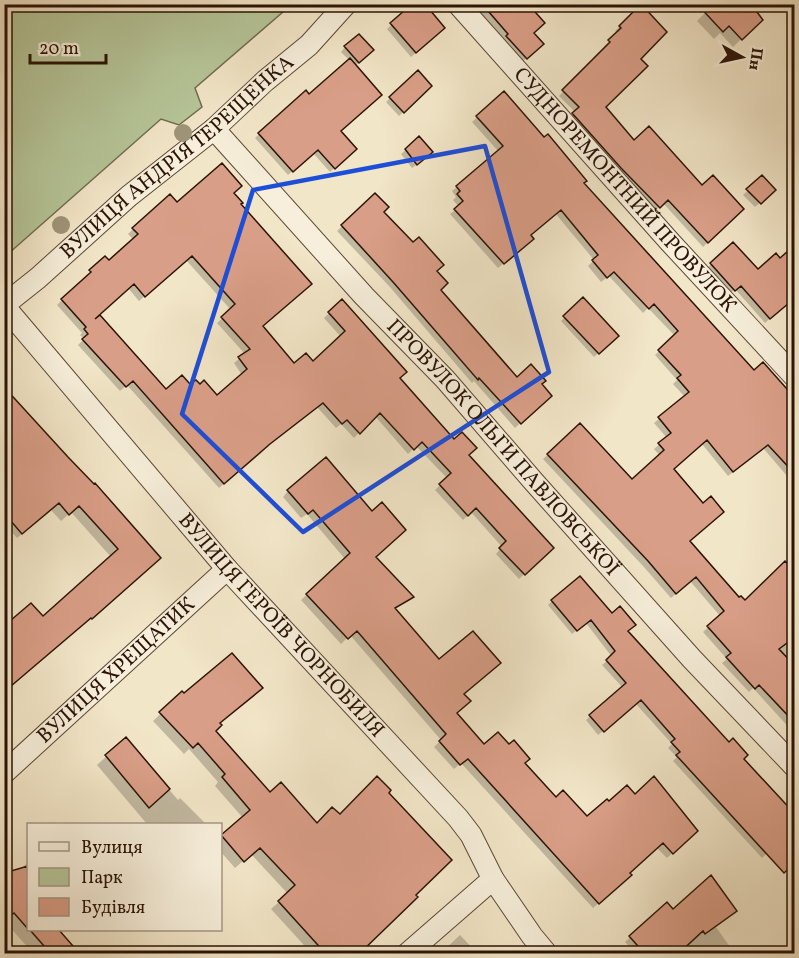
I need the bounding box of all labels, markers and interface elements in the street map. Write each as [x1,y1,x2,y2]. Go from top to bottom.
scale bar [30,27,106,65]
north arrow [712,27,772,87]
text: 20 m [39,37,79,62]
text: Пн [742,46,767,72]
street label: ВУЛИЦЯ АНДРІЯ ТЕРЕЩЕНКА [54,48,301,266]
street label: СУДНОРЕМОНТНИЙ ПРОВУЛОК [507,61,743,319]
street label: ПРОВУЛОК ОЛЬГИ ПАВЛОВСЬКОЇ [380,313,626,582]
street label: ВУЛИЦЯ ГЕРОЇВ ЧОРНОБИЛЯ [171,507,391,744]
street label: ВУЛИЦЯ ХРЕЩАТИК [31,591,202,750]
legend [27,823,222,931]
text: Вулиця [81,836,143,861]
text: Парк [81,866,123,891]
text: Будівля [81,896,145,921]

